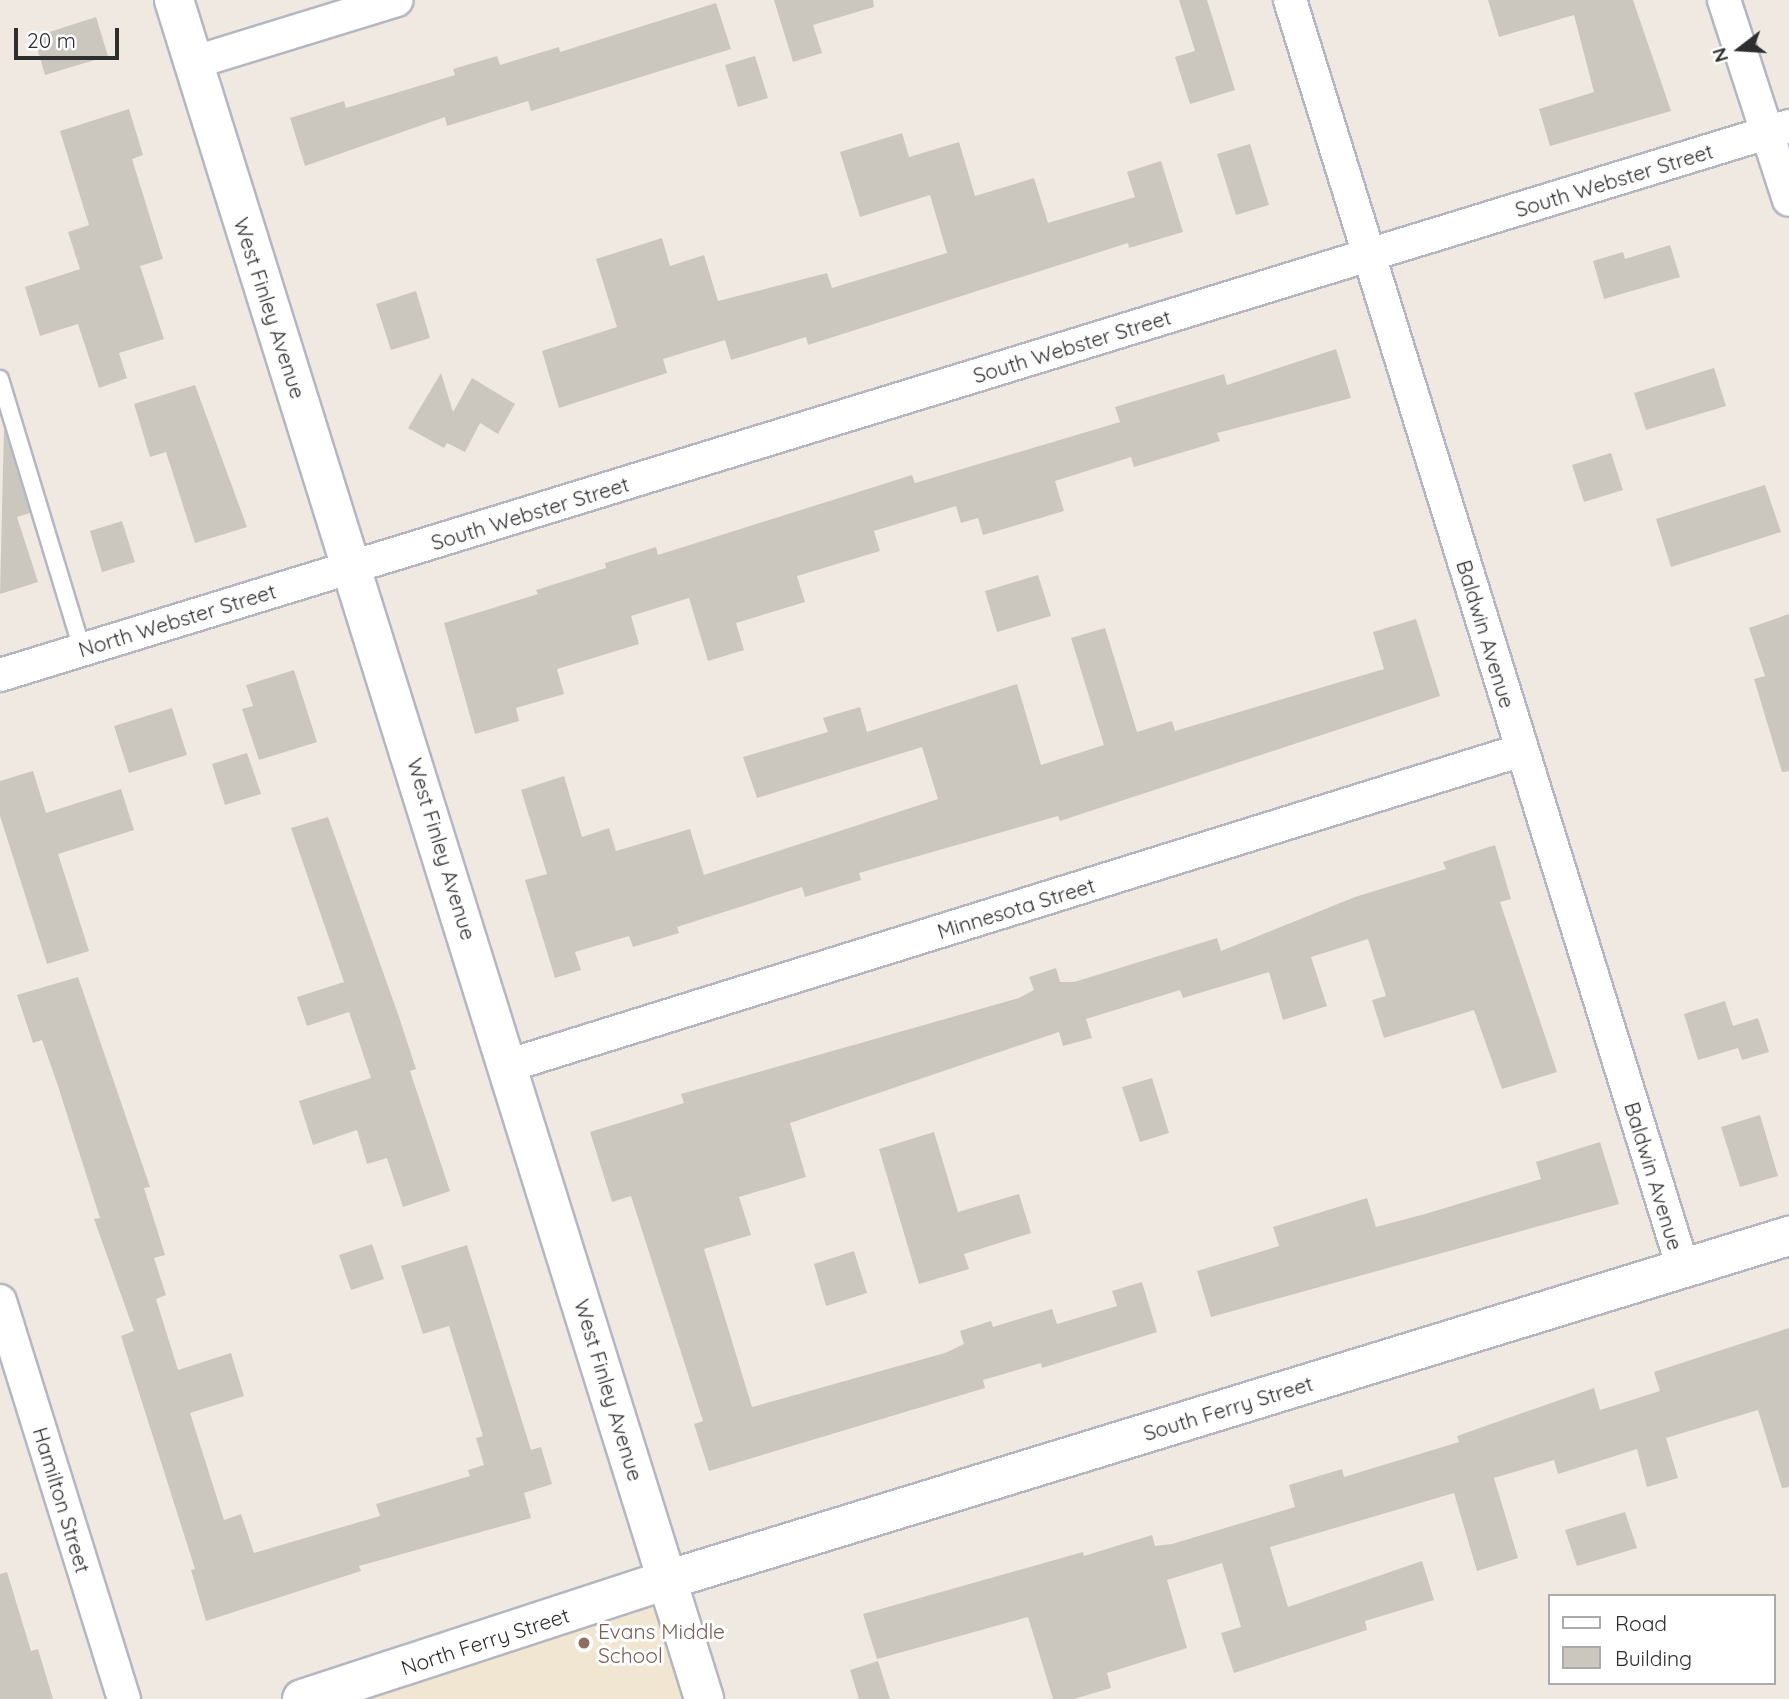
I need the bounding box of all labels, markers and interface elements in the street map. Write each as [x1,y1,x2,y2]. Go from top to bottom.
scale bar [18,14,122,58]
north arrow [1705,14,1775,84]
text: 20 m [27,27,76,53]
text: N [1706,45,1733,65]
street label: South Webster Street [1512,138,1716,222]
street label: West Finley Avenue [229,214,311,402]
street label: South Webster Street [970,304,1174,388]
street label: South Webster Street [428,471,632,555]
street label: Baldwin Avenue [1451,557,1521,711]
street label: North Webster Street [75,578,279,662]
street label: West Finley Avenue [402,755,482,943]
street label: Minnesota Street [934,872,1098,944]
street label: Baldwin Avenue [1619,1099,1689,1253]
street label: West Finley Avenue [569,1296,649,1484]
street label: South Ferry Street [1140,1370,1316,1446]
street label: Hamilton Street [28,1424,96,1576]
legend [1548,1594,1775,1685]
street label: North Ferry Street [398,1602,572,1680]
text: Road [1615,1610,1667,1636]
place label: Evans Middle School [598,1618,725,1668]
marker: Evans Middle School [576,1635,592,1651]
text: Building [1615,1645,1692,1671]

